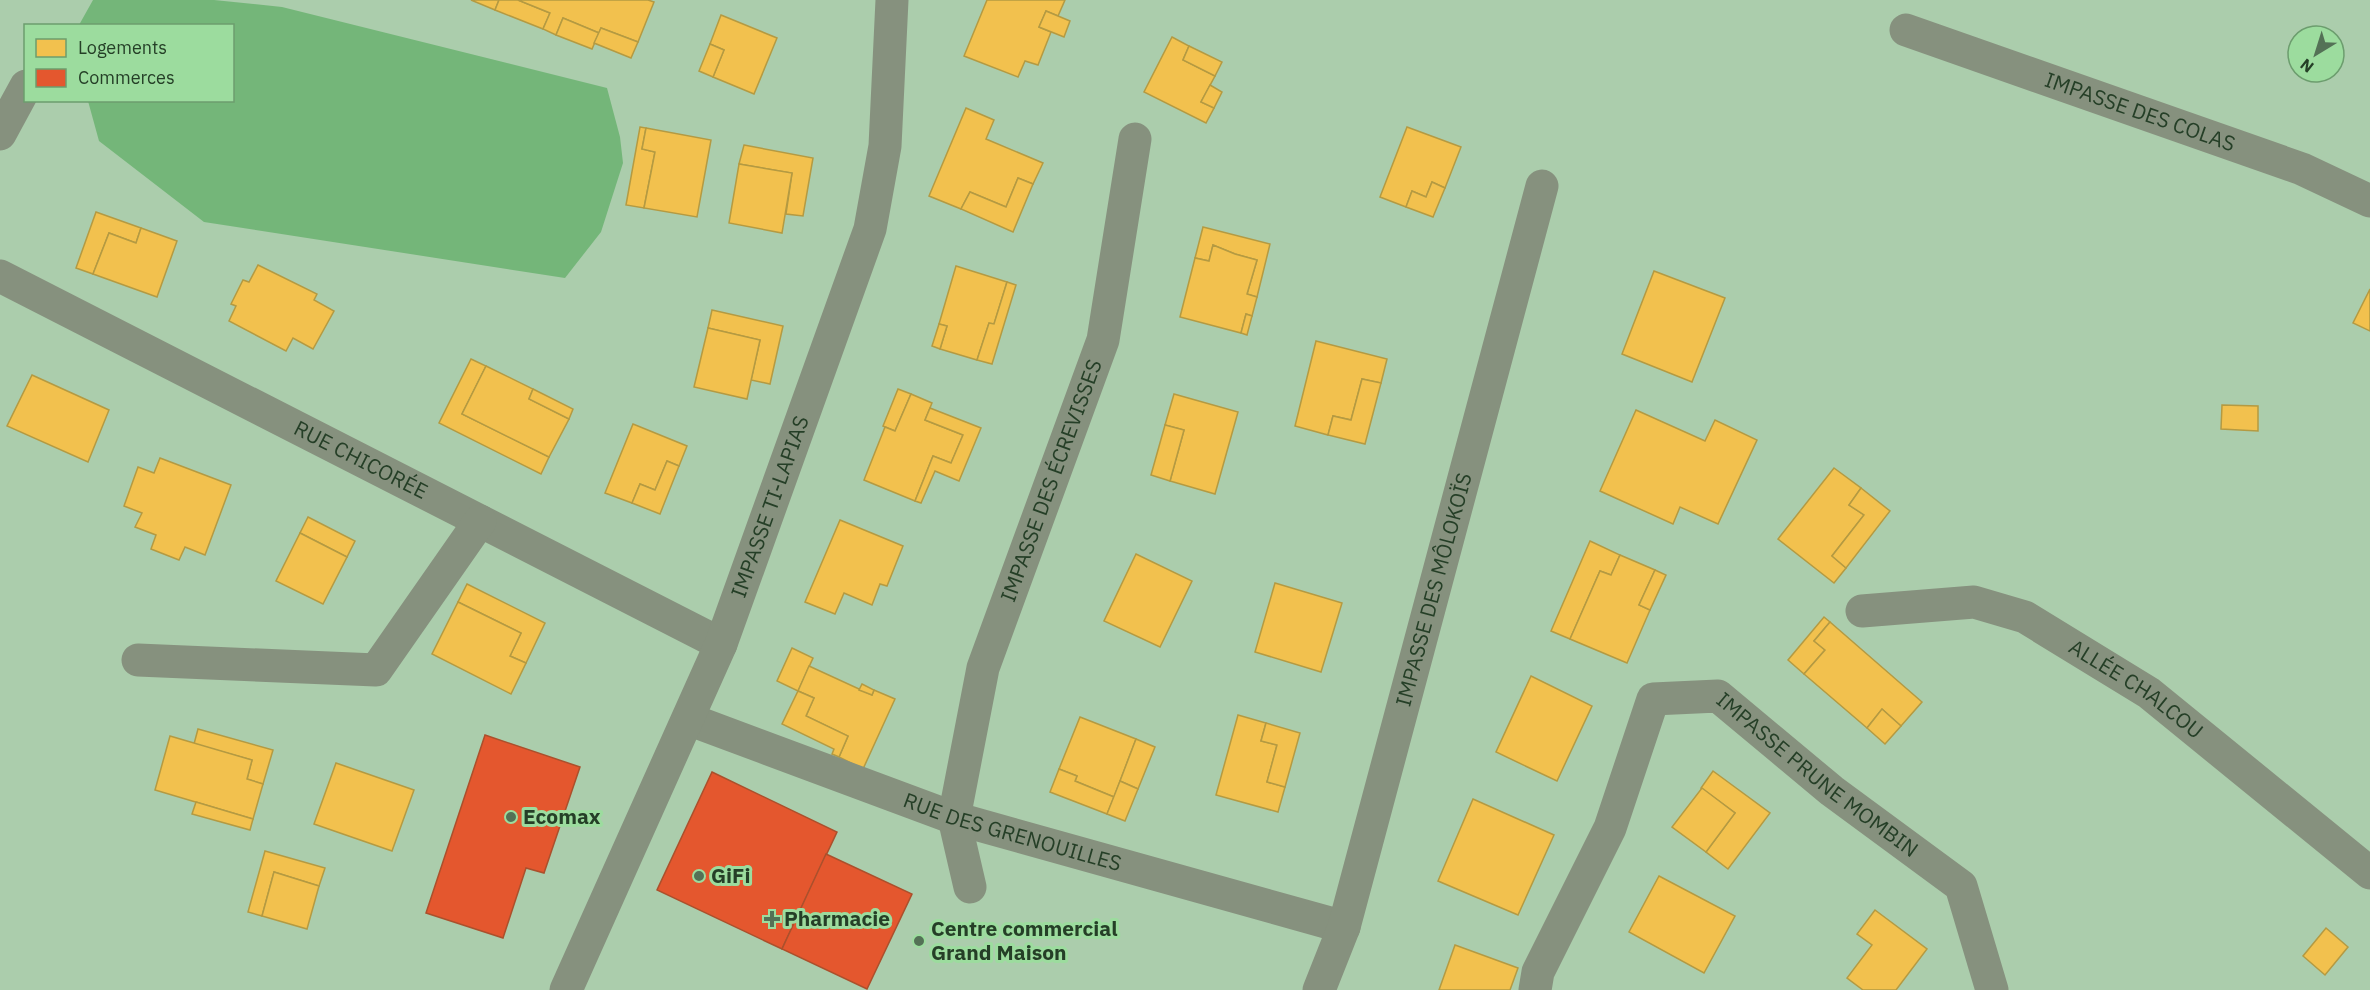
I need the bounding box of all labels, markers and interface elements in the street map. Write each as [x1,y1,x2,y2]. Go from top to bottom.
legend [24,24,234,102]
north arrow [2286,24,2346,84]
text: Logements [78,36,167,59]
text: N [2296,54,2317,77]
street label: IMPASSE DES COLAS [2041,65,2239,158]
text: Commerces [78,66,175,89]
street label: IMPASSE DES ÉCREVISSES [993,355,1108,606]
street label: IMPASSE TI-LAPIAS [724,412,815,601]
street label: RUE CHICORÉE [290,413,433,505]
street label: IMPASSE DES MÔLOKOÏS [1389,469,1478,709]
street label: ALLÉE CHALCOU [2064,632,2209,745]
street label: IMPASSE PRUNE MOMBIN [1711,685,1924,863]
street label: RUE DES GRENOUILLES [900,785,1125,877]
place label: Ecomax [523,802,601,830]
marker: Ecomax [504,810,518,824]
place label: GiFi [711,861,750,889]
marker: GiFi [692,869,706,883]
place label: Pharmacie [784,904,890,932]
marker: Pharmacie [765,912,779,926]
place label: Centre commercial Grand Maison [931,914,1118,966]
marker: Centre commercial Grand Maison [912,934,926,948]

